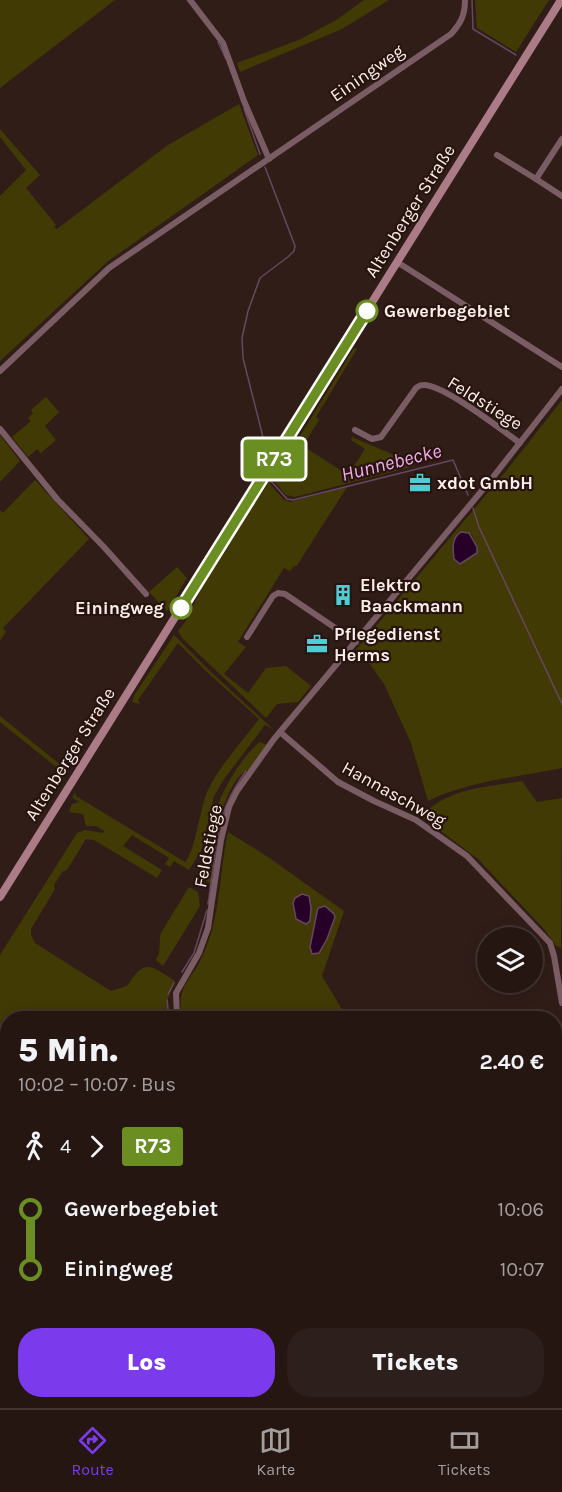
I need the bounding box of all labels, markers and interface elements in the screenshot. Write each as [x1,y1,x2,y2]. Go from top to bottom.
street label: Einingweg [326,40,408,106]
street label: Altenberger Straße [360,140,460,282]
marker: Gewerbegebiet [356,300,378,322]
place label: Gewerbegebiet [384,300,510,322]
street label: Feldstiege [443,371,527,435]
water label: Hunnebecke [339,439,444,486]
line badge: R73 [240,440,308,478]
text: R73 [255,447,293,471]
office icon: xdot GmbH [408,471,432,495]
place label: xdot GmbH [437,472,533,494]
place label: Elektro Baackmann [360,574,463,617]
building icon: Elektro Baackmann [331,583,355,607]
place label: Einingweg [75,597,165,619]
marker: Einingweg [170,597,192,619]
place label: Pflegedienst Herms [334,623,440,666]
office icon: Pflegedienst Herms [305,632,329,656]
street label: Altenberger Straße [20,683,120,825]
street label: Hannaschweg [338,756,450,832]
street label: Feldstiege [189,803,227,889]
map controls [477,927,543,993]
button: layers [477,927,543,993]
text: 5 Min. [18,1031,118,1069]
text: 2.40 € [479,1049,544,1075]
text: 10:02 – 10:07 · Bus [18,1073,176,1096]
icon: walk [18,1130,51,1163]
icon: forward [80,1130,113,1163]
text: R73 [134,1134,171,1158]
text: 4 [60,1135,71,1158]
text: Gewerbegebiet [64,1196,218,1222]
text: 10:06 [498,1198,544,1221]
text: Einingweg [64,1256,173,1282]
text: 10:07 [500,1258,544,1281]
button: Los [18,1328,275,1397]
button: Tickets [287,1328,544,1397]
tab: Route [71,1424,114,1479]
tab: Karte [257,1424,295,1479]
tab: Tickets [438,1424,491,1479]

